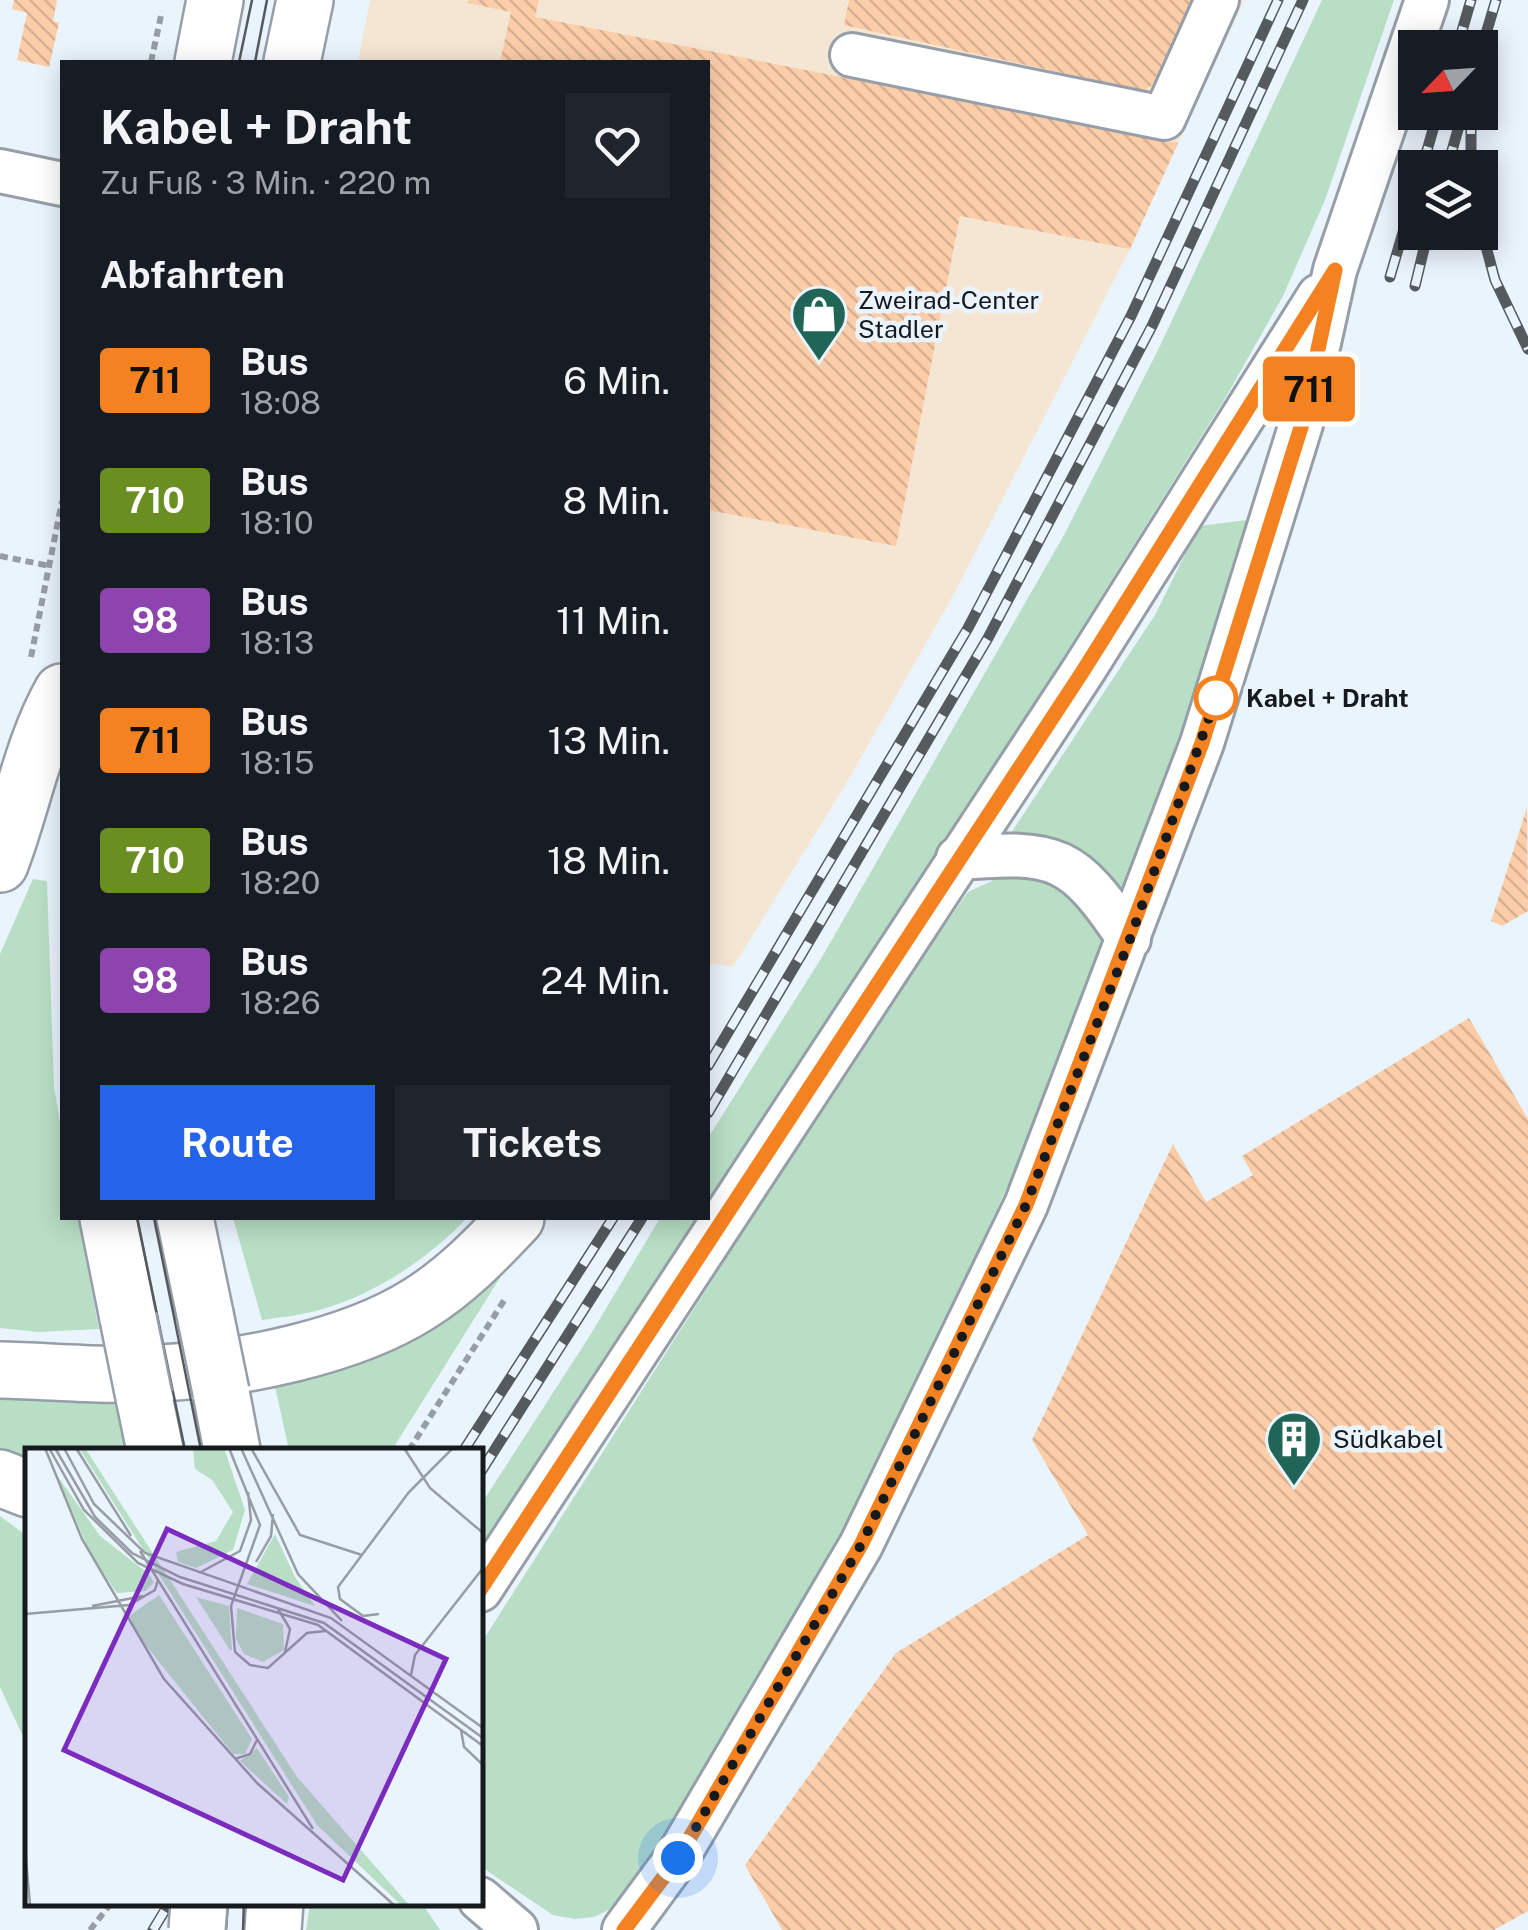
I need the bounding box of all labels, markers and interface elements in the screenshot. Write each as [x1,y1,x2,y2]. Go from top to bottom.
north arrow [1398,30,1498,130]
map controls [1398,30,1498,250]
button: heart [565,93,670,198]
text: Kabel + Draht [100,98,412,155]
button: layers [1398,150,1498,250]
text: Zu Fuß · 3 Min. · 220 m [100,164,431,201]
text: Abfahrten [100,252,285,297]
shop icon: Zweirad-Center Stadler [789,284,849,363]
place label: Zweirad-Center Stadler [858,285,1039,344]
text: Bus [240,339,309,384]
line badge: 711 [1252,356,1366,422]
text: 6 Min. [563,358,670,403]
text: 711 [129,360,181,401]
text: 711 [1283,369,1335,410]
text: 18:08 [240,384,321,421]
text: Bus [240,459,309,504]
text: 8 Min. [562,478,670,523]
text: 710 [125,480,185,521]
text: 18:10 [240,504,314,541]
text: Bus [240,579,309,624]
text: 11 Min. [556,598,670,643]
text: 98 [132,600,178,641]
text: 18:13 [240,624,314,661]
marker: Kabel + Draht [1195,677,1237,719]
place label: Kabel + Draht [1246,683,1409,713]
text: Bus [240,699,309,744]
text: 13 Min. [548,718,670,763]
text: 711 [129,720,181,761]
text: 18:15 [240,744,314,781]
text: Bus [240,819,309,864]
text: 18 Min. [547,838,670,883]
text: 710 [125,840,185,881]
text: 18:20 [240,864,320,901]
text: Bus [240,939,309,984]
text: 24 Min. [540,958,670,1003]
text: 98 [132,960,178,1001]
text: 18:26 [240,984,321,1021]
button: Route [100,1085,375,1200]
button: Tickets [395,1085,670,1200]
building icon: Südkabel [1264,1409,1324,1488]
place label: Südkabel [1333,1424,1444,1454]
inset map [25,1448,482,1905]
your location [653,1833,703,1883]

